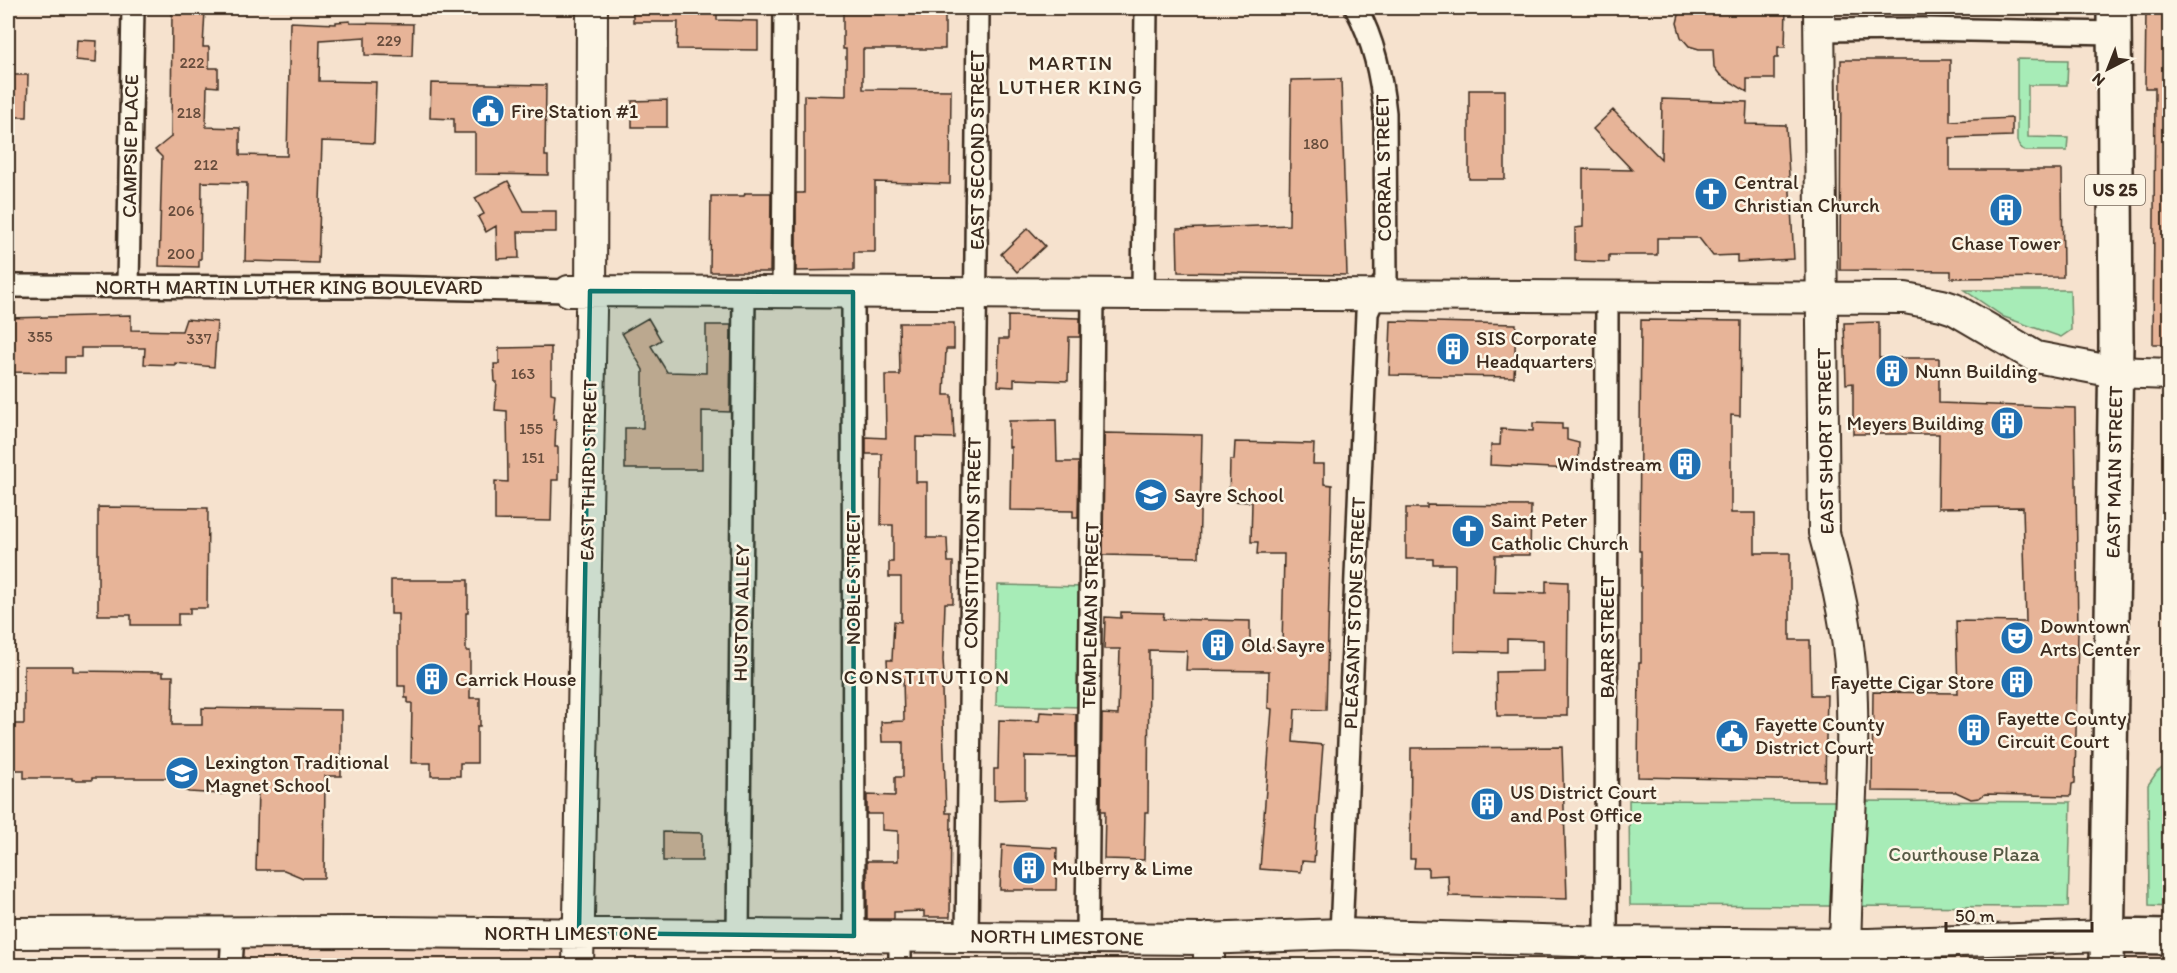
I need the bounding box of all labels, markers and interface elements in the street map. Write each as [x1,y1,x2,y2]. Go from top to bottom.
house number: 229 [376,31,402,50]
north arrow [2078,39,2138,99]
street label: EAST SECOND STREET [965,50,989,250]
district label: MARTIN LUTHER KING [998,50,1144,99]
house number: 222 [179,53,205,72]
text: N [2088,69,2109,90]
street label: CAMPSIE PLACE [117,74,143,218]
public building icon: Fire Station #1 [470,93,506,129]
street label: CORRAL STREET [1370,94,1396,242]
place label: Fire Station #1 [511,99,638,123]
house number: 218 [177,103,202,122]
house number: 180 [1303,134,1329,153]
house number: 212 [194,155,219,174]
place label: Central Christian Church [1734,170,1880,217]
road number: US 25 [2085,175,2145,205]
church icon: Central Christian Church [1693,176,1729,212]
building icon: Chase Tower [1988,192,2024,228]
house number: 206 [168,201,194,220]
place label: Chase Tower [1951,231,2061,255]
house number: 200 [167,244,195,263]
street label: NORTH MARTIN LUTHER KING BOULEVARD [95,275,483,299]
place label: SIS Corporate Headquarters [1476,326,1597,373]
house number: 355 [27,327,53,346]
house number: 337 [186,329,212,348]
building icon: SIS Corporate Headquarters [1435,331,1471,367]
street label: EAST SHORT STREET [1811,347,1839,535]
building icon: Nunn Building [1874,353,1910,389]
place label: Nunn Building [1915,359,2038,383]
house number: 163 [511,364,536,383]
street label: EAST THIRD STREET [574,379,602,561]
street label: EAST MAIN STREET [2100,385,2128,559]
building icon: Meyers Building [1989,405,2025,441]
place label: Meyers Building [1847,411,1985,435]
house number: 155 [519,419,543,438]
street label: CONSTITUTION STREET [958,437,986,649]
building icon: Windstream [1667,446,1703,482]
house number: 151 [521,448,545,467]
place label: Windstream [1557,452,1662,476]
school or university icon: Sayre School [1133,477,1169,513]
place label: Sayre School [1174,483,1284,507]
street label: PLEASANT STONE STREET [1338,496,1370,730]
place label: Saint Peter Catholic Church [1491,508,1628,555]
street label: NOBLE STREET [841,511,865,645]
church icon: Saint Peter Catholic Church [1450,513,1486,549]
street label: TEMPLEMAN STREET [1076,522,1104,708]
street label: HUSTON ALLEY [728,543,754,682]
street label: BARR STREET [1595,575,1619,699]
place label: Downtown Arts Center [2040,614,2140,661]
theatre icon: Downtown Arts Center [1999,620,2035,656]
building icon: Old Sayre [1200,627,1236,663]
place label: Old Sayre [1241,633,1325,657]
building icon: Carrick House [414,661,450,697]
district label: CONSTITUTION [843,664,1011,689]
building icon: Fayette Cigar Store [1999,664,2035,700]
place label: Carrick House [455,667,577,691]
place label: Fayette Cigar Store [1830,670,1994,694]
place label: Fayette County Circuit Court [1997,706,2127,753]
place label: Fayette County District Court [1755,712,1885,759]
building icon: Fayette County Circuit Court [1956,712,1992,748]
public building icon: Fayette County District Court [1714,718,1750,754]
place label: Lexington Traditional Magnet School [205,750,389,797]
school or university icon: Lexington Traditional Magnet School [164,755,200,791]
place label: US District Court and Post Office [1510,780,1657,827]
building icon: US District Court and Post Office [1469,786,1505,822]
park label: Courthouse Plaza [1888,842,2040,866]
building icon: Mulberry & Lime [1011,850,1047,886]
place label: Mulberry & Lime [1052,856,1193,880]
scale bar [1946,895,2092,933]
text: 50 m [1955,905,1995,927]
street label: NORTH LIMESTONE [484,921,658,945]
street label: NORTH LIMESTONE [970,923,1144,951]

